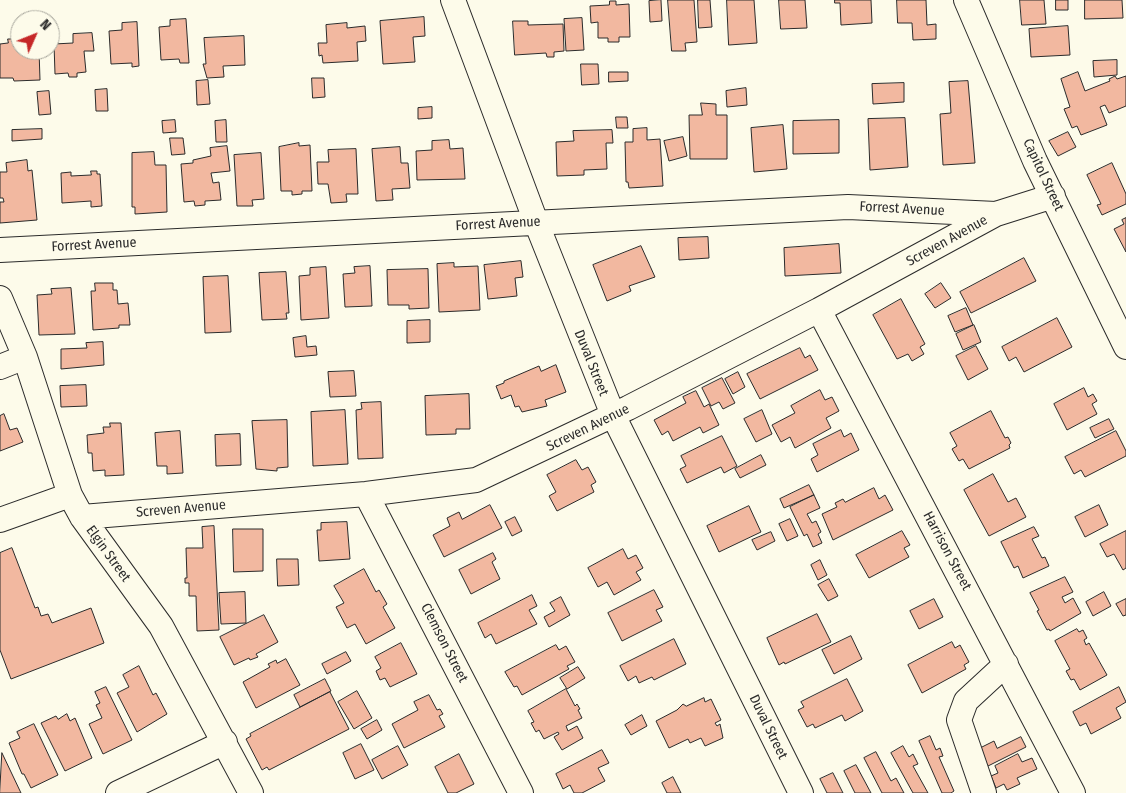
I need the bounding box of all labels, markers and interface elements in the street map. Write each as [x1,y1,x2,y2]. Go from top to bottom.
north arrow [10,10,60,60]
text: N [36,16,54,34]
street label: Capitol Street [1019,136,1067,214]
street label: Forrest Avenue [859,198,945,220]
street label: Screven Avenue [904,212,990,270]
street label: Forrest Avenue [455,213,541,235]
street label: Forrest Avenue [51,234,137,256]
street label: Duval Street [570,328,612,398]
street label: Screven Avenue [544,401,632,455]
street label: Screven Avenue [135,497,227,521]
street label: Harrison Street [919,509,975,593]
street label: Elgin Street [82,523,134,585]
street label: Clemson Street [417,601,471,685]
street label: Duval Street [745,692,791,762]

